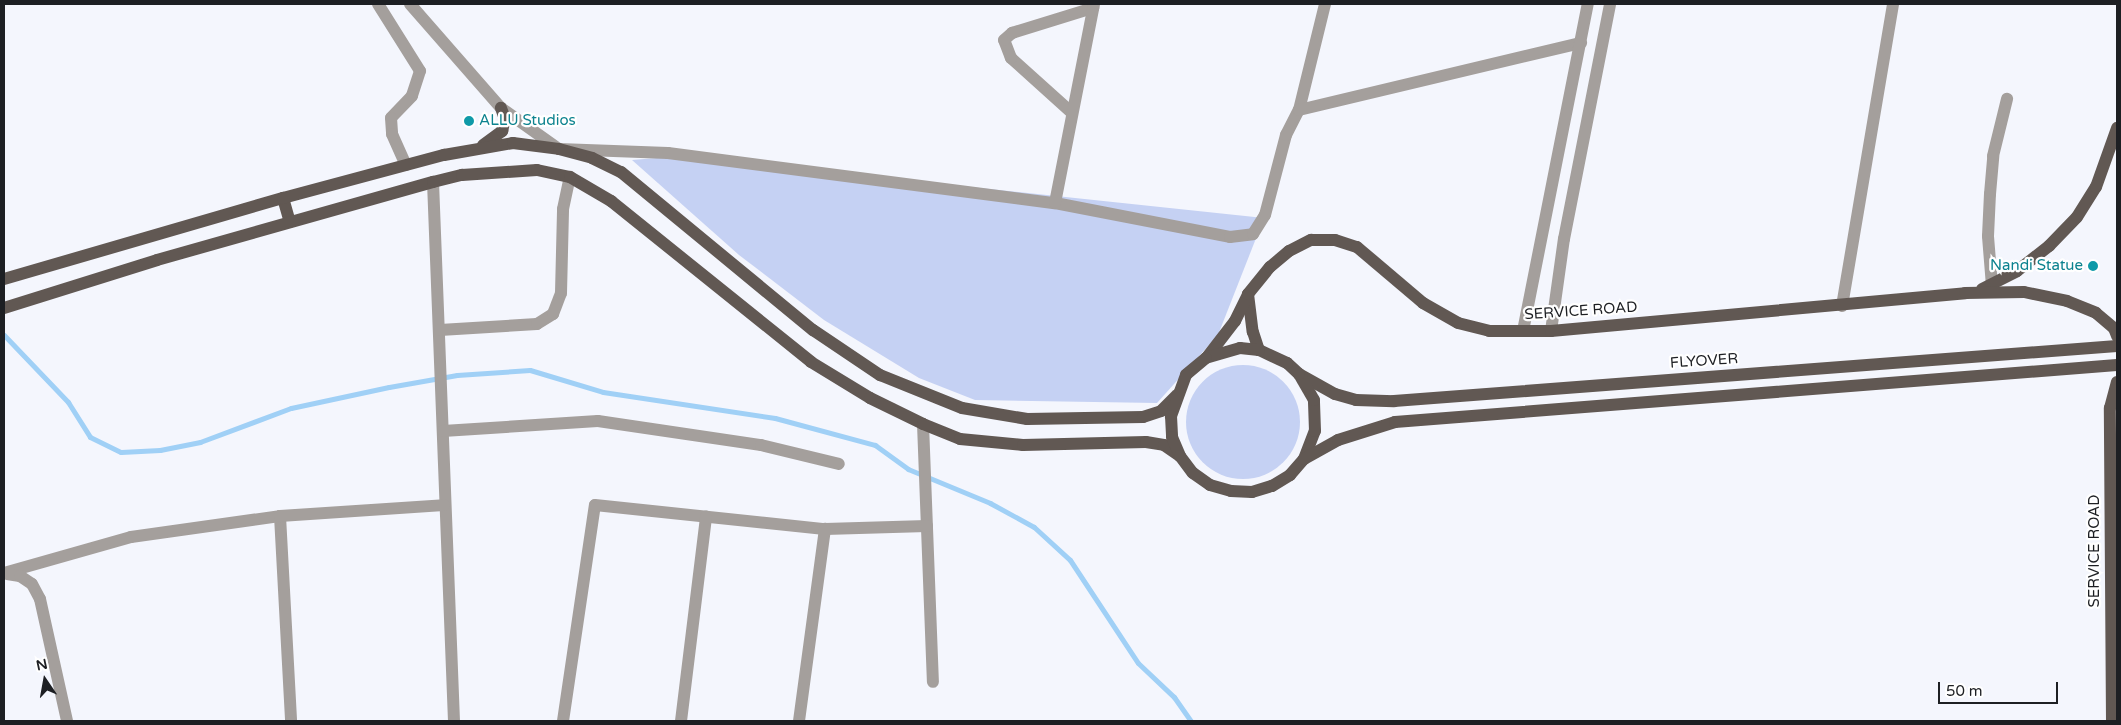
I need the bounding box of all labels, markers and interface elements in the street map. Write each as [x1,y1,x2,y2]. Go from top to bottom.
place label: ALLU Studios [479,112,576,130]
marker: ALLU Studios [463,115,475,127]
place label: Nandi Statue [1990,257,2083,275]
marker: Nandi Statue [2087,260,2099,272]
street label: SERVICE ROAD [1524,298,1638,324]
street label: FLYOVER [1669,350,1739,372]
street label: SERVICE ROAD [2086,494,2104,608]
north arrow [20,655,70,705]
text: N [35,655,49,674]
scale bar [1941,672,2061,704]
text: 50 m [1946,682,1983,700]

